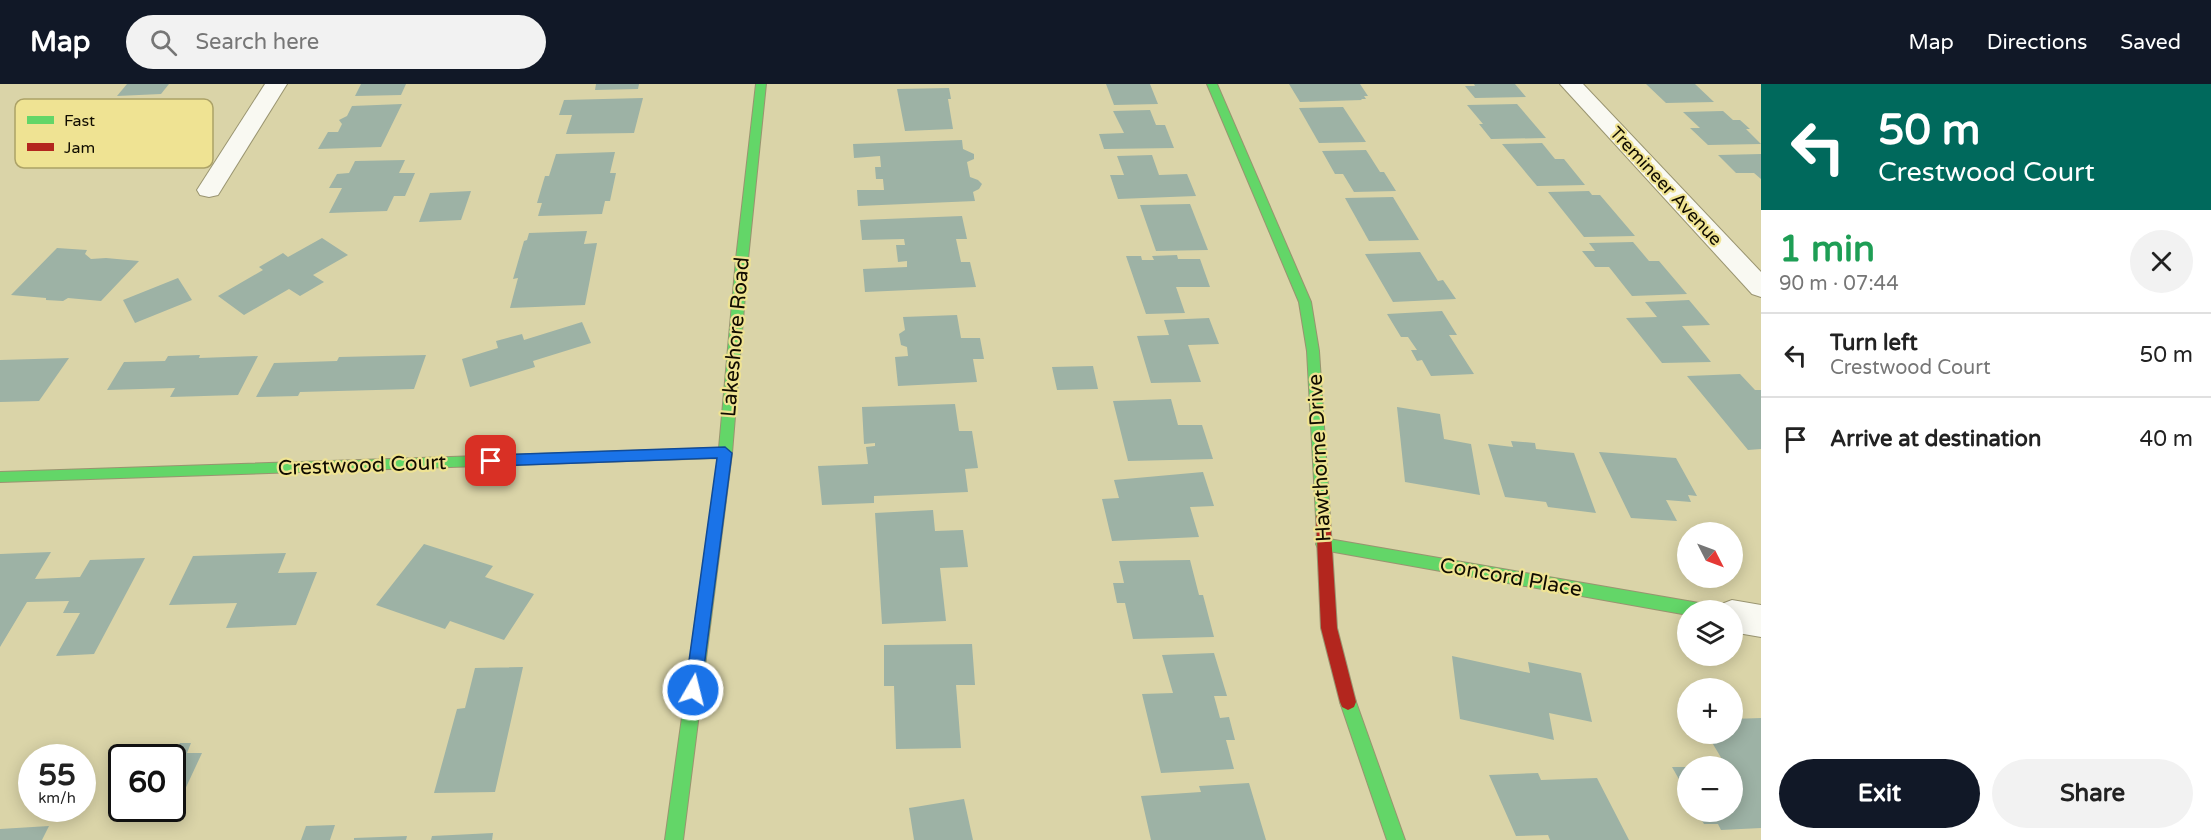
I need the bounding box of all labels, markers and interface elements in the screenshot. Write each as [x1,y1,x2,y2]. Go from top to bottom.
search box [126,15,546,69]
text: Map [30,25,90,59]
icon: search [147,26,180,59]
text: Search here [195,29,319,55]
text: Map [1908,30,1954,55]
text: Directions [1987,30,2087,55]
text: Saved [2120,30,2181,55]
legend [15,99,213,168]
text: 50 m [1878,105,1980,156]
icon: left [1779,108,1857,186]
text: Fast [64,111,95,131]
street label: Tremineer Avenue [1605,122,1727,250]
text: Jam [64,138,95,158]
text: Crestwood Court [1878,156,2095,189]
text: 1 min [1779,228,1875,271]
button: close [2130,230,2193,293]
street label: Lakeshore Road [716,256,755,418]
text: 90 m · 07:44 [1779,272,1899,296]
text: Turn left [1830,330,1918,356]
icon: left [1779,339,1812,372]
text: 50 m [2139,342,2193,368]
text: Crestwood Court [1830,356,1991,380]
street label: Hawthorne Drive [1303,373,1336,543]
icon: arrive [1779,423,1812,456]
text: Arrive at destination [1830,426,2041,452]
text: 40 m [2139,426,2193,452]
pin [465,435,516,486]
icon: arrive [474,444,507,477]
street label: Crestwood Court [277,450,447,481]
north arrow [1677,522,1743,588]
map controls [1677,522,1743,822]
street label: Concord Place [1438,553,1584,602]
button: layers [1677,600,1743,666]
position arrow [661,658,725,722]
button: + [1677,678,1743,744]
speed limit sign: 60 [108,744,186,822]
button: − [1677,756,1743,822]
text: 55 [38,757,76,794]
button: Exit [1779,759,1980,828]
button: Share [1992,759,2193,828]
text: km/h [38,789,76,807]

